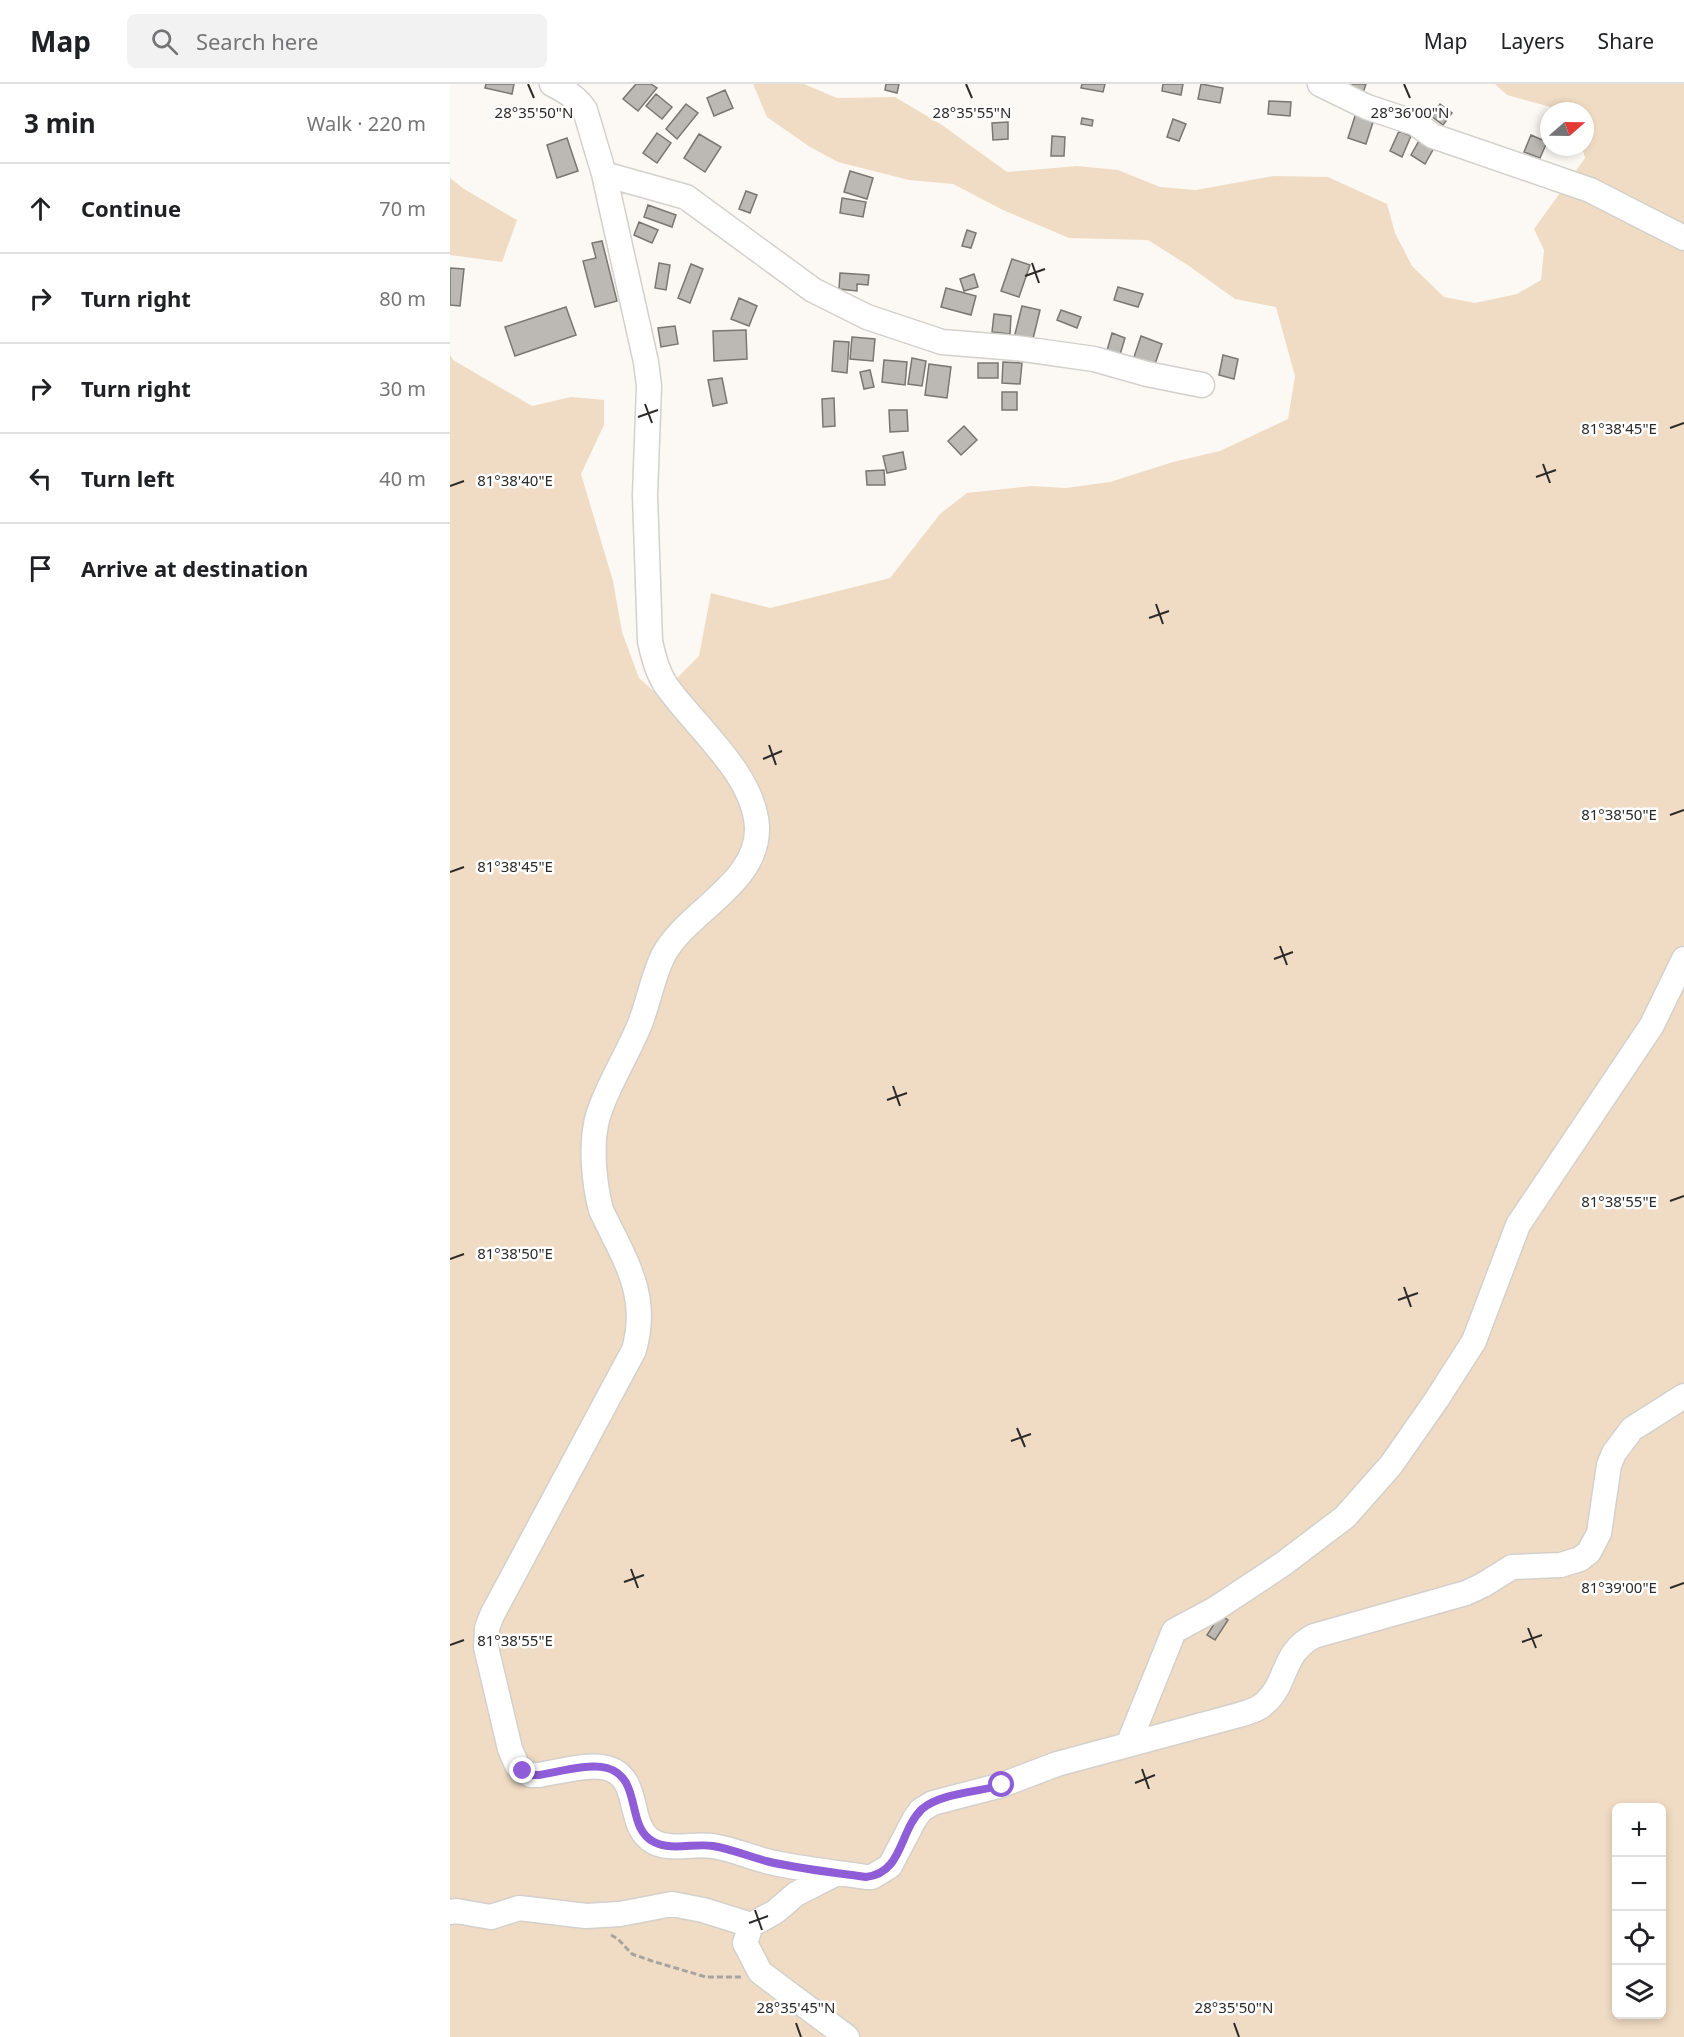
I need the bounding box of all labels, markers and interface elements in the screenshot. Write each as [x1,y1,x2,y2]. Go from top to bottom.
search box [127,14,547,68]
text: Map [30,22,91,60]
icon: search [148,25,181,58]
text: Search here [196,26,318,56]
text: Map [1424,27,1468,55]
text: Layers [1501,27,1565,55]
text: Share [1598,27,1654,55]
text: 28°35'50"N [495,102,573,122]
text: 28°35'55"N [933,102,1011,122]
text: 28°36'00"N [1371,102,1449,122]
north arrow [1540,102,1594,156]
text: 3 min [24,105,96,141]
text: Walk · 220 m [307,110,426,137]
icon: ahead [24,192,57,225]
text: Continue [81,193,181,223]
text: 70 m [379,195,426,222]
icon: right [24,282,57,315]
text: Turn right [81,283,191,313]
text: 80 m [379,285,426,312]
icon: right [24,372,57,405]
text: Turn right [81,373,191,403]
text: 30 m [379,375,426,402]
text: 81°38'45"E [1581,418,1657,438]
icon: left [24,462,57,495]
text: Turn left [81,463,175,493]
text: 40 m [379,465,426,492]
text: 81°38'40"E [477,470,553,490]
icon: arrive [24,552,57,585]
text: Arrive at destination [81,553,308,583]
text: 81°38'50"E [1581,804,1657,824]
text: 81°38'45"E [477,856,553,876]
text: 81°38'55"E [1581,1191,1657,1211]
text: 81°38'50"E [477,1243,553,1263]
text: 81°39'00"E [1581,1577,1657,1597]
text: 81°38'55"E [477,1630,553,1650]
route end [509,1757,535,1783]
route start [988,1771,1014,1797]
map controls [1612,1803,1666,2019]
button: + [1612,1803,1666,1857]
button: − [1612,1857,1666,1911]
button: locate [1612,1911,1666,1965]
button: layers [1612,1965,1666,2019]
text: 28°35'45"N [757,1997,835,2017]
text: 28°35'50"N [1195,1997,1273,2017]

